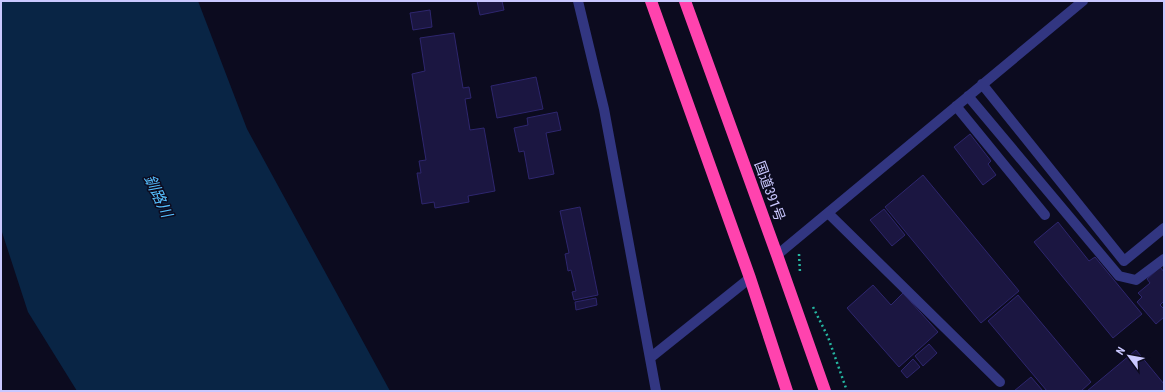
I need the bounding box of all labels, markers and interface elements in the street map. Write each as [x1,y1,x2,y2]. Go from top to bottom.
street label: 国道391号 [752,159,788,223]
water label: 釧路川 [140,172,177,222]
north arrow [1109,336,1149,376]
text: N [1114,344,1128,357]

